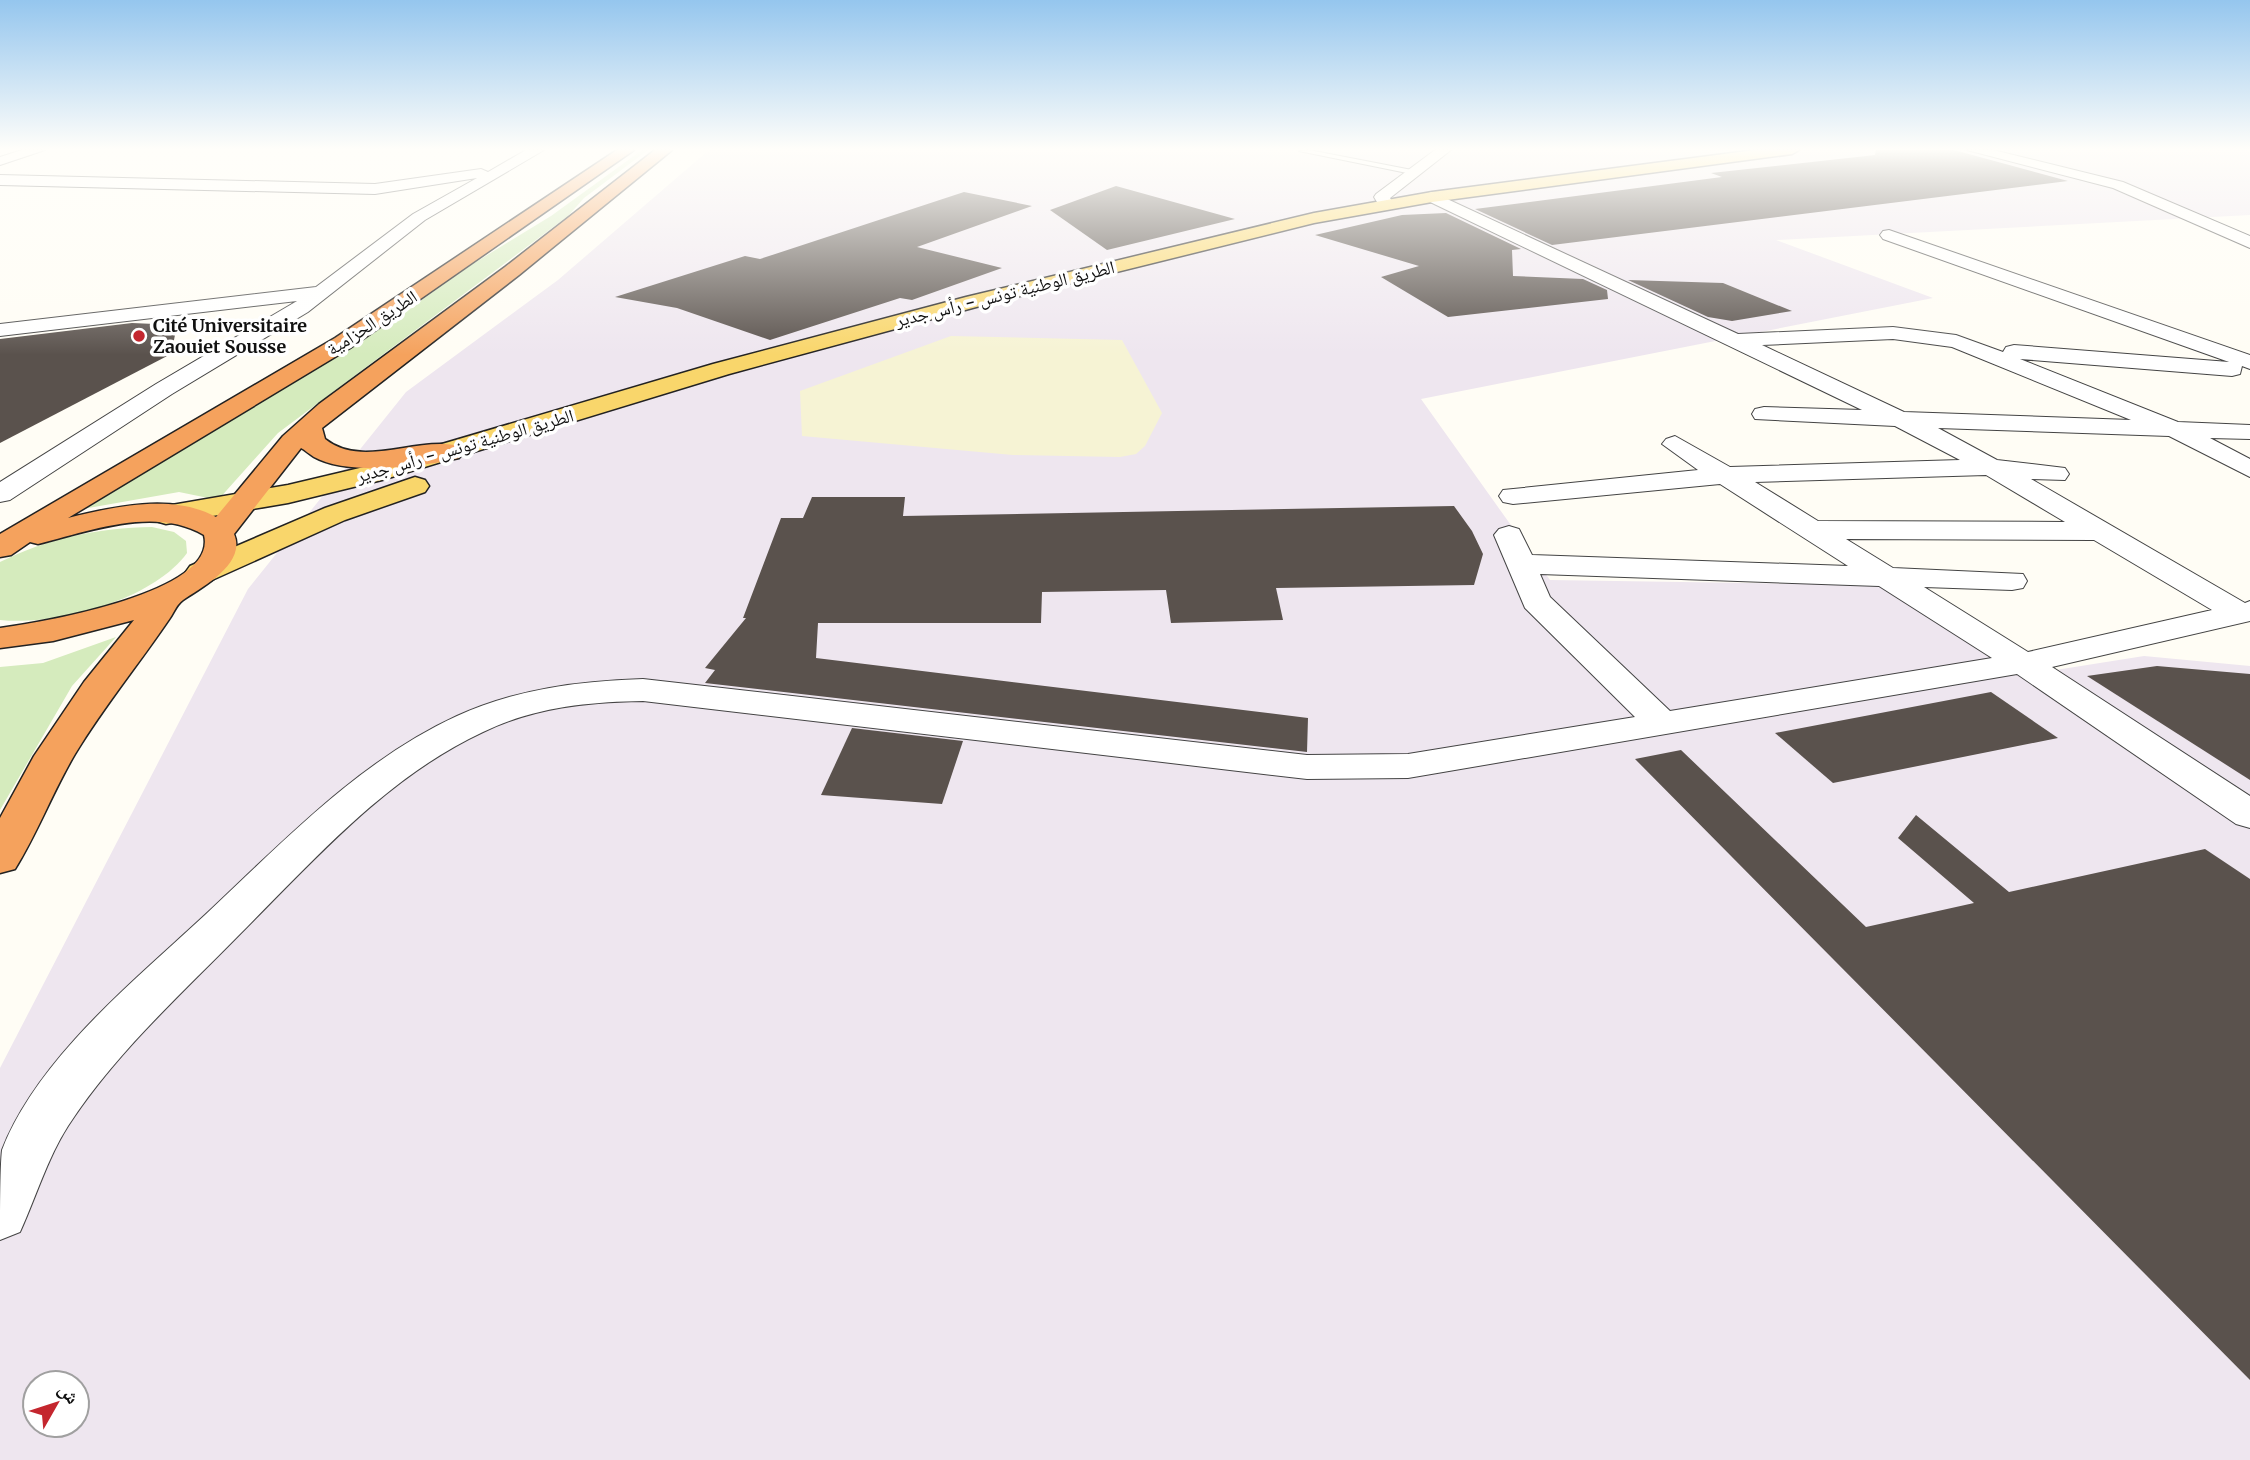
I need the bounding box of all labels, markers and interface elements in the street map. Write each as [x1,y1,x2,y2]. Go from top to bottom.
street label: الطريق الوطنية تونس - رأس جدير [892,255,1117,332]
street label: الطريق الحزامية [322,285,421,360]
place label: Cité Universitaire Zaouiet Sousse [153,314,307,358]
marker: Cité Universitaire Zaouiet Sousse [131,328,147,344]
street label: الطريق الوطنية تونس - رأس جدير [352,403,576,488]
north arrow [21,1369,91,1439]
text: ش [54,1378,85,1409]

